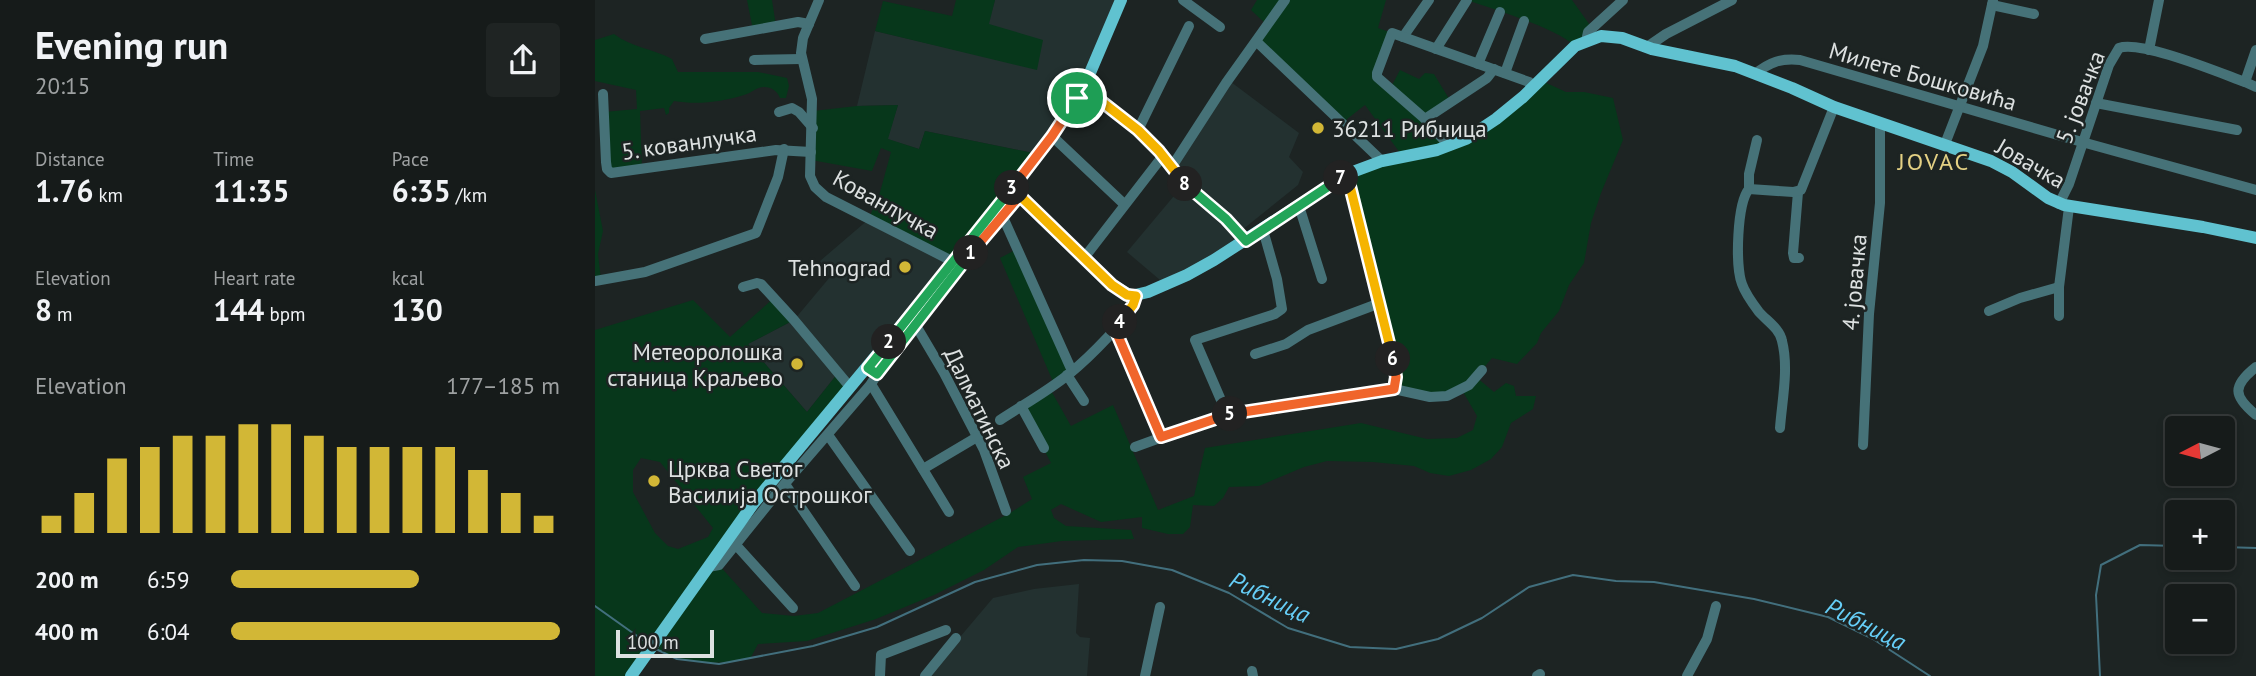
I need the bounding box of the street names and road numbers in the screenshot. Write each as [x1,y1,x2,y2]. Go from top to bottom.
street label: Милете Бошковића [1826,35,2020,117]
street label: 5. јовачка [2049,47,2111,147]
street label: 5. кованлучка [620,118,758,166]
street label: Јовачка [1990,131,2071,194]
street label: Кованлучка [828,163,944,245]
street label: 4. јовачка [1835,232,1873,332]
street label: Далматинска [938,343,1022,473]

